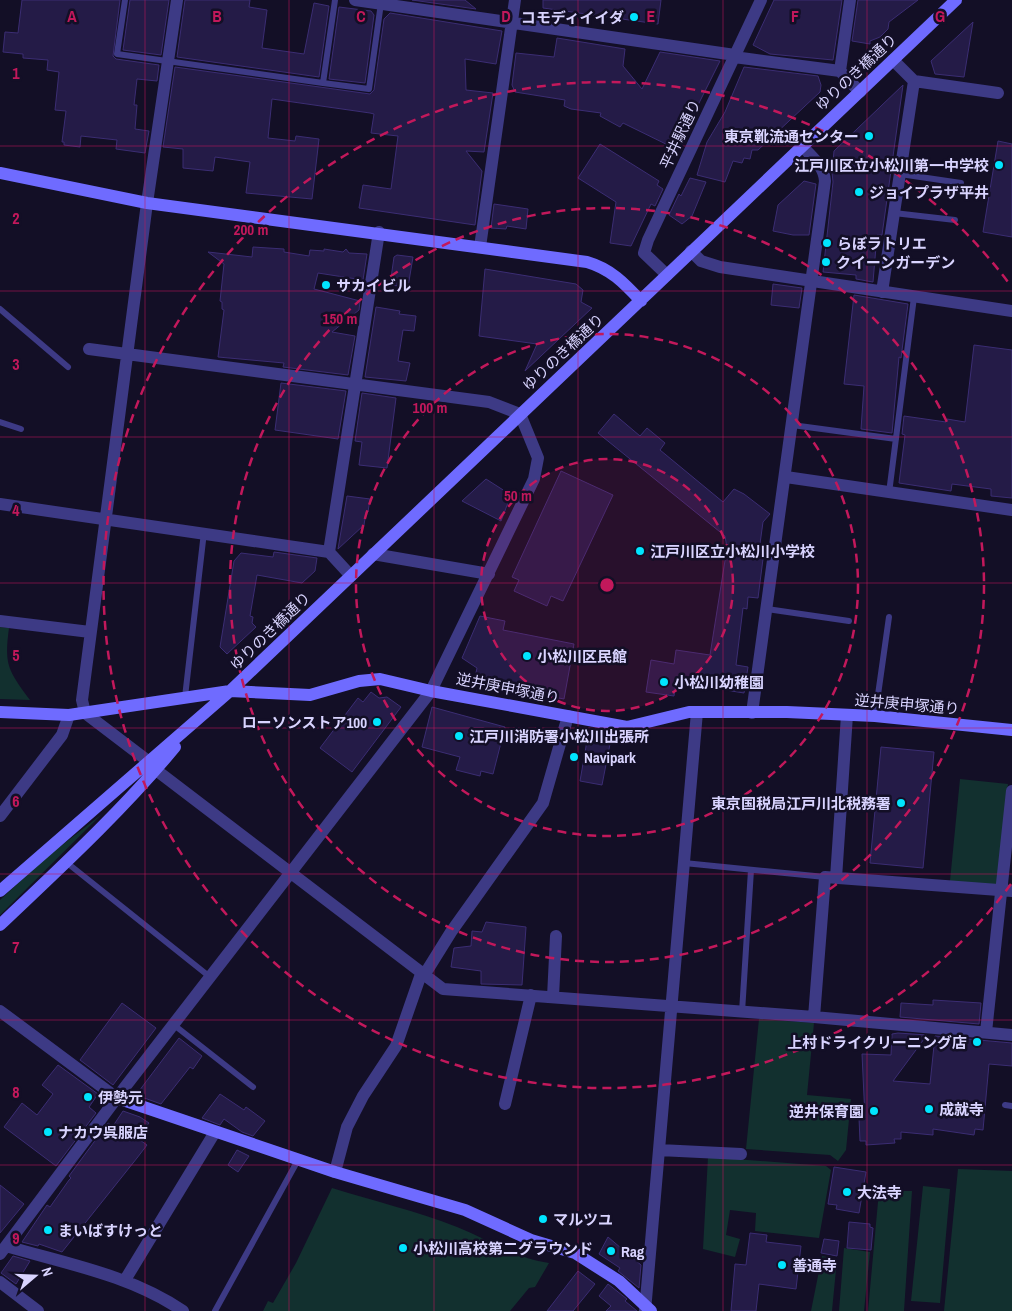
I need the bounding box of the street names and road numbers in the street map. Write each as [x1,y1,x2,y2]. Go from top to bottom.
street label: ゆりのき橋通り [811,29,901,115]
street label: 平井駅通り [655,96,705,172]
street label: ゆりのき橋通り [518,309,608,395]
street label: ゆりのき橋通り [225,587,315,675]
street label: 逆井庚申塚通り [454,668,562,708]
street label: 逆井庚申塚通り [854,689,960,719]

